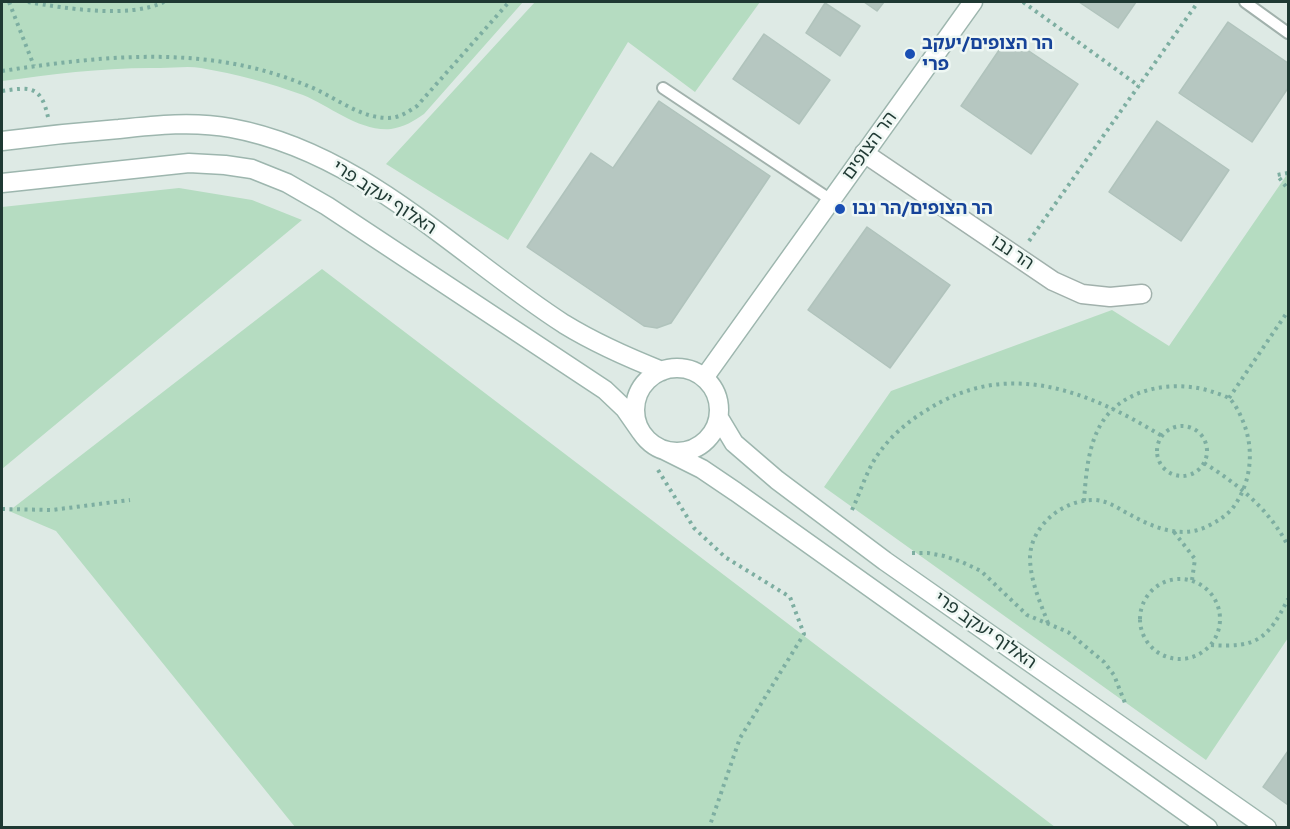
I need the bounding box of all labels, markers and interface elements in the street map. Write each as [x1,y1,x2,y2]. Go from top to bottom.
place label: הר הצופים/יעקב פרי [922,33,1053,76]
marker: הר הצופים/יעקב פרי [903,47,917,61]
street label: הר הצופים [838,108,902,184]
street label: האלוף יעקב פרי [328,156,440,240]
place label: הר הצופים/הר נבו [852,198,993,220]
marker: הר הצופים/הר נבו [833,202,847,216]
street label: הר נבו [986,231,1038,275]
street label: האלוף יעקב פרי [930,588,1040,674]

